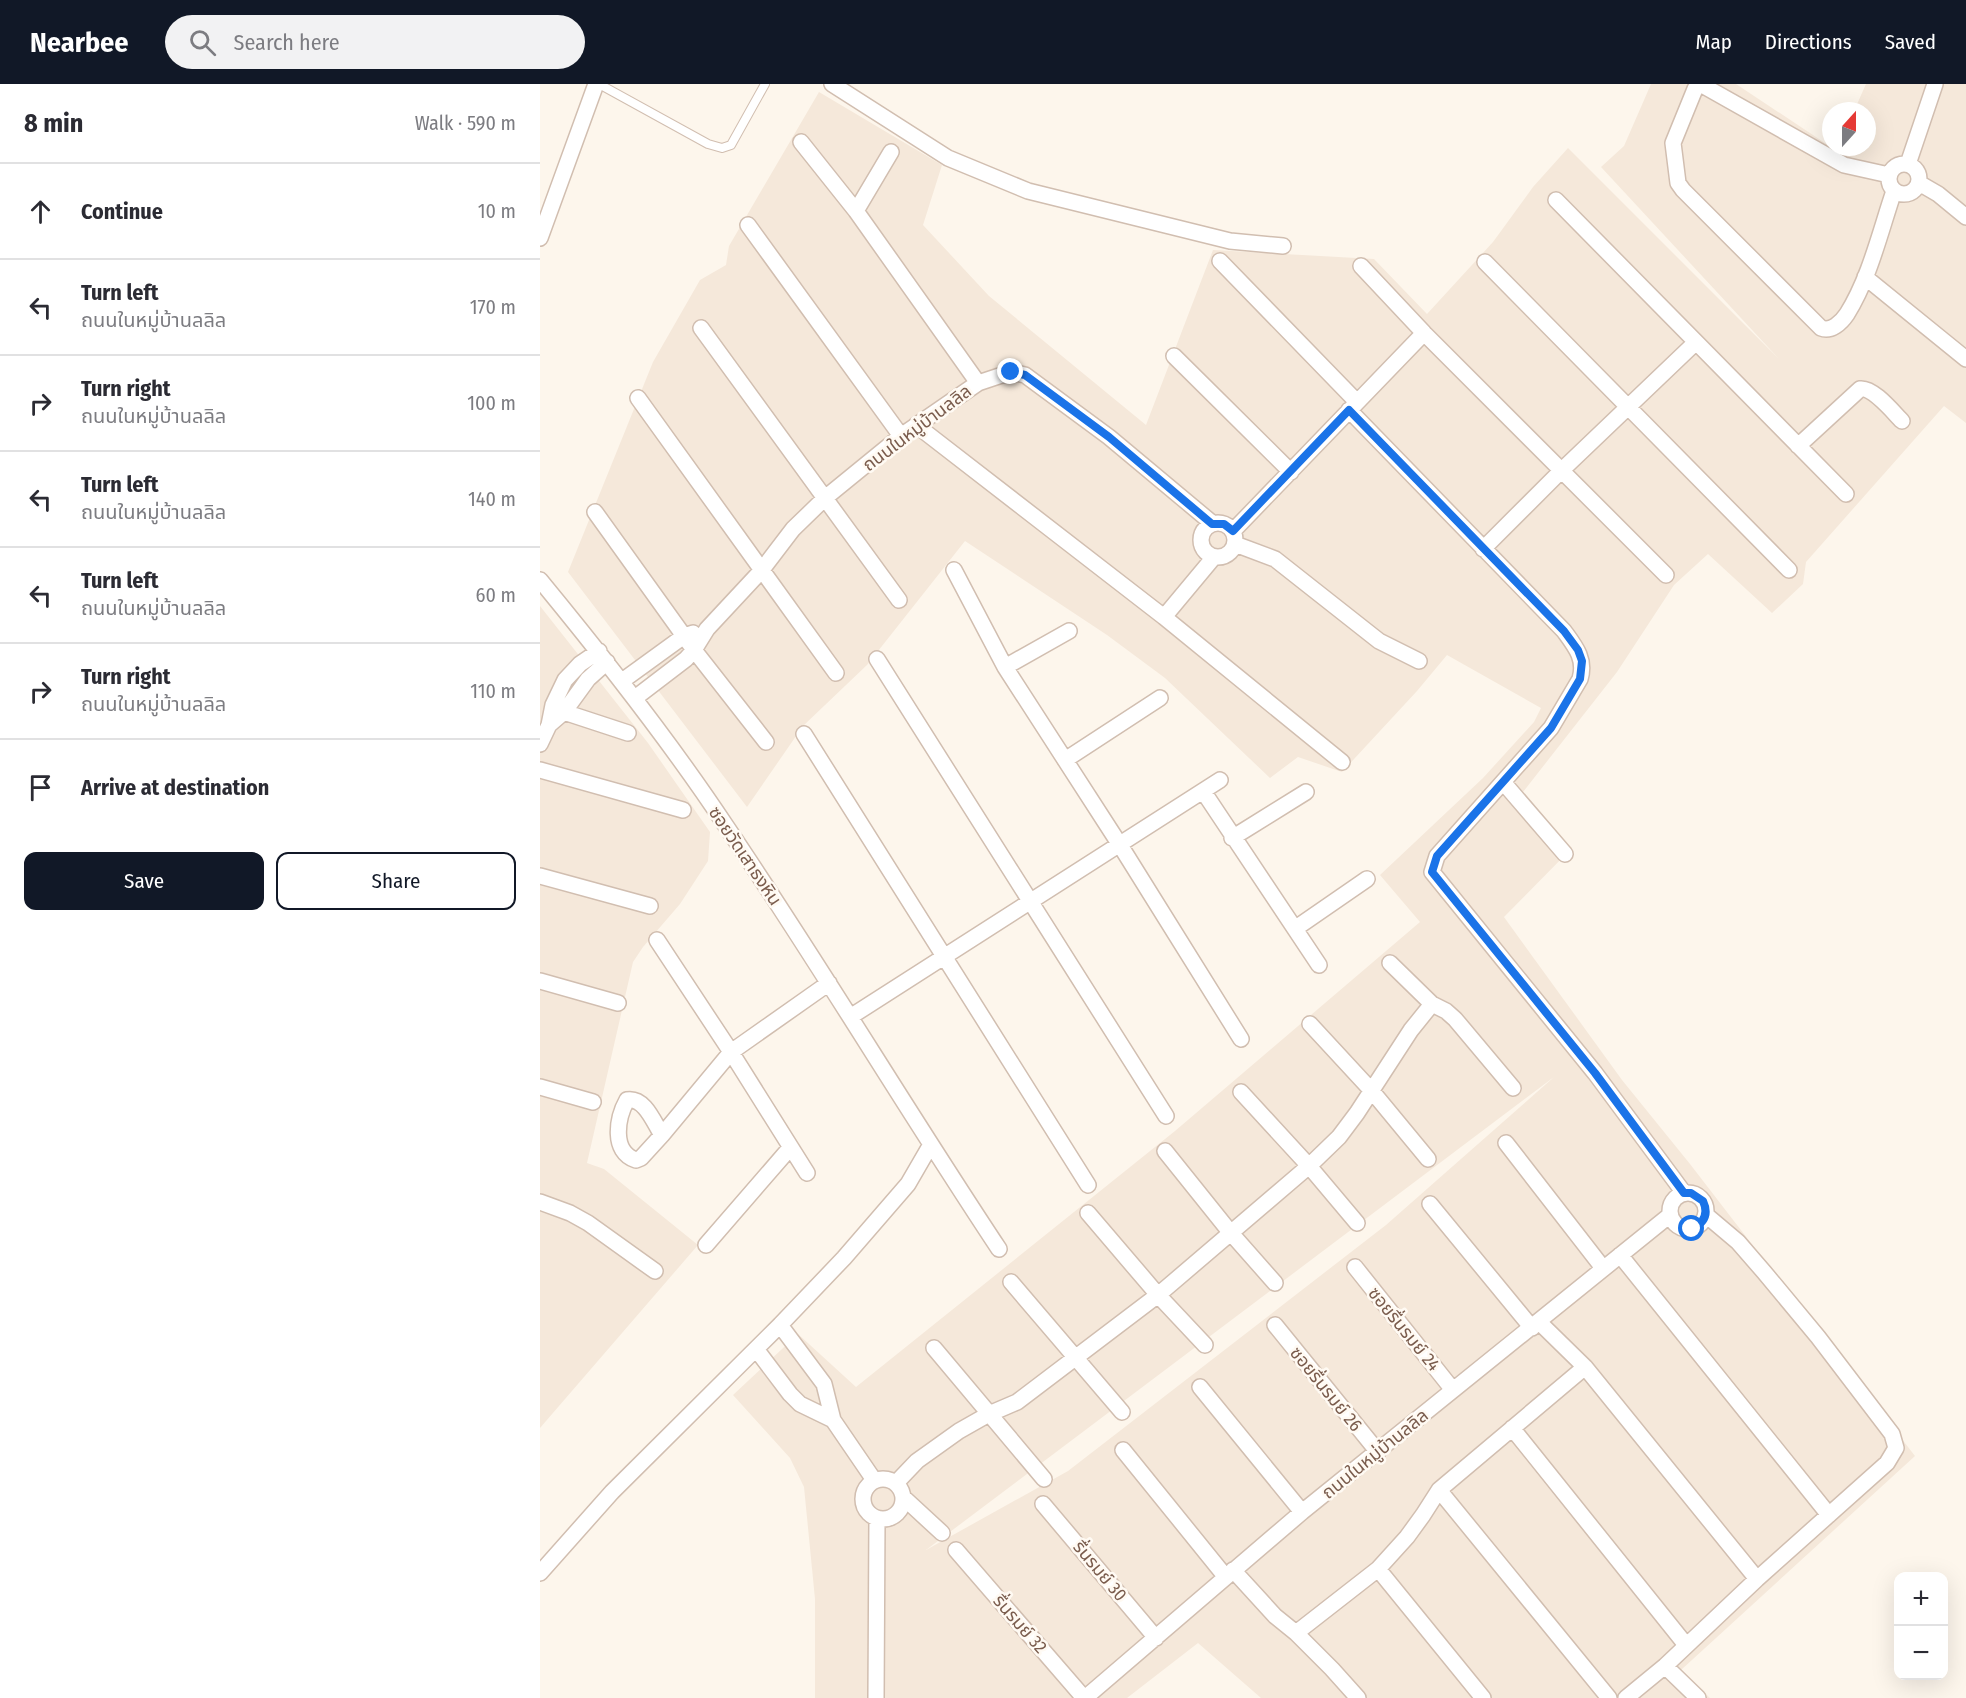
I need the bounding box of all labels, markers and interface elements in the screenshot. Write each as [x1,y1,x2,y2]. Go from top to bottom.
search box [165,15,585,69]
text: Nearbee [30,26,129,59]
icon: search [186,26,219,59]
text: Search here [234,29,340,56]
text: Map [1695,29,1732,55]
text: Directions [1765,29,1852,55]
text: Saved [1885,29,1936,55]
north arrow [1822,102,1876,156]
text: 8 min [24,108,83,139]
text: Walk · 590 m [415,111,516,135]
icon: ahead [24,195,57,228]
text: Continue [81,198,163,225]
text: 10 m [478,199,516,223]
text: Turn left [81,279,159,306]
icon: left [24,291,57,324]
text: 170 m [470,295,516,319]
text: ถนนในหมู่บ้านลลิล [81,308,226,332]
route end [997,358,1023,384]
text: Turn right [81,375,170,402]
street label: ถนนในหมู่บ้านลลิล [858,380,976,477]
icon: right [24,387,57,420]
text: 100 m [467,391,516,415]
text: ถนนในหมู่บ้านลลิล [81,404,226,428]
text: Turn left [81,471,159,498]
icon: left [24,483,57,516]
text: 140 m [468,487,516,511]
text: ถนนในหมู่บ้านลลิล [81,500,226,524]
text: Turn left [81,567,159,594]
icon: left [24,579,57,612]
text: 60 m [476,583,516,607]
text: ถนนในหมู่บ้านลลิล [81,596,226,620]
text: Turn right [81,663,170,690]
icon: right [24,675,57,708]
text: 110 m [470,679,516,703]
text: ถนนในหมู่บ้านลลิล [81,692,226,716]
icon: arrive [24,771,57,804]
text: Arrive at destination [81,774,269,801]
street label: ซอยวัดเสาธงหิน [704,802,786,910]
button: Save [24,852,264,910]
button: Share [276,852,516,910]
route start [1678,1215,1704,1241]
street label: ซอยรื่นรมย์ 24 [1363,1281,1446,1376]
street label: ซอยรื่นรมย์ 26 [1285,1341,1368,1436]
street label: ถนนในหมู่บ้านลลิล [1317,1404,1433,1504]
street label: รื่นรมย์ 30 [1068,1535,1133,1606]
map controls [1894,1572,1948,1680]
button: + [1894,1572,1948,1626]
street label: รื่นรมย์ 32 [988,1589,1053,1658]
button: − [1894,1626,1948,1680]

